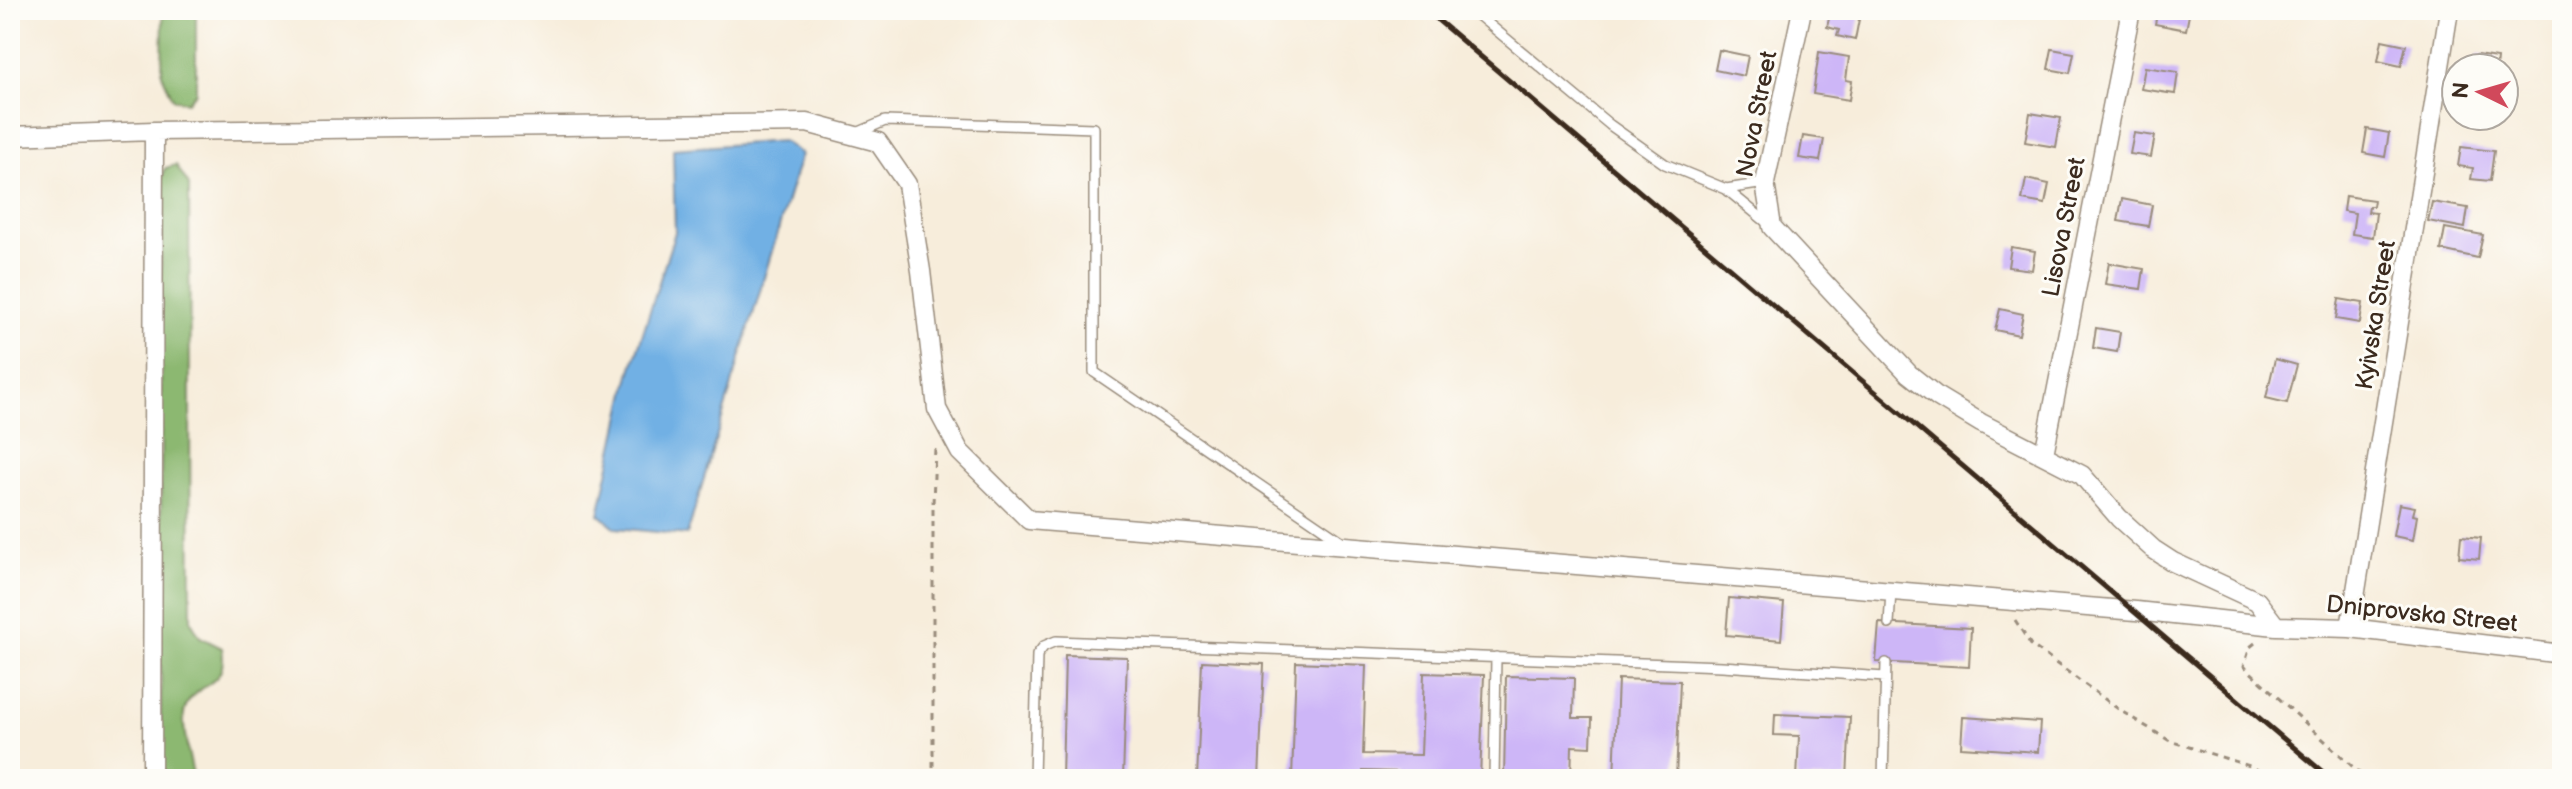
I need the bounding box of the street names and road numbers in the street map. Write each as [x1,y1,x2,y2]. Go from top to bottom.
street label: Nova Street [1731,48,1784,180]
street label: Lisova Street [2036,154,2092,299]
street label: Kyivska Street [2350,238,2402,392]
street label: Dniprovska Street [2325,590,2520,639]

